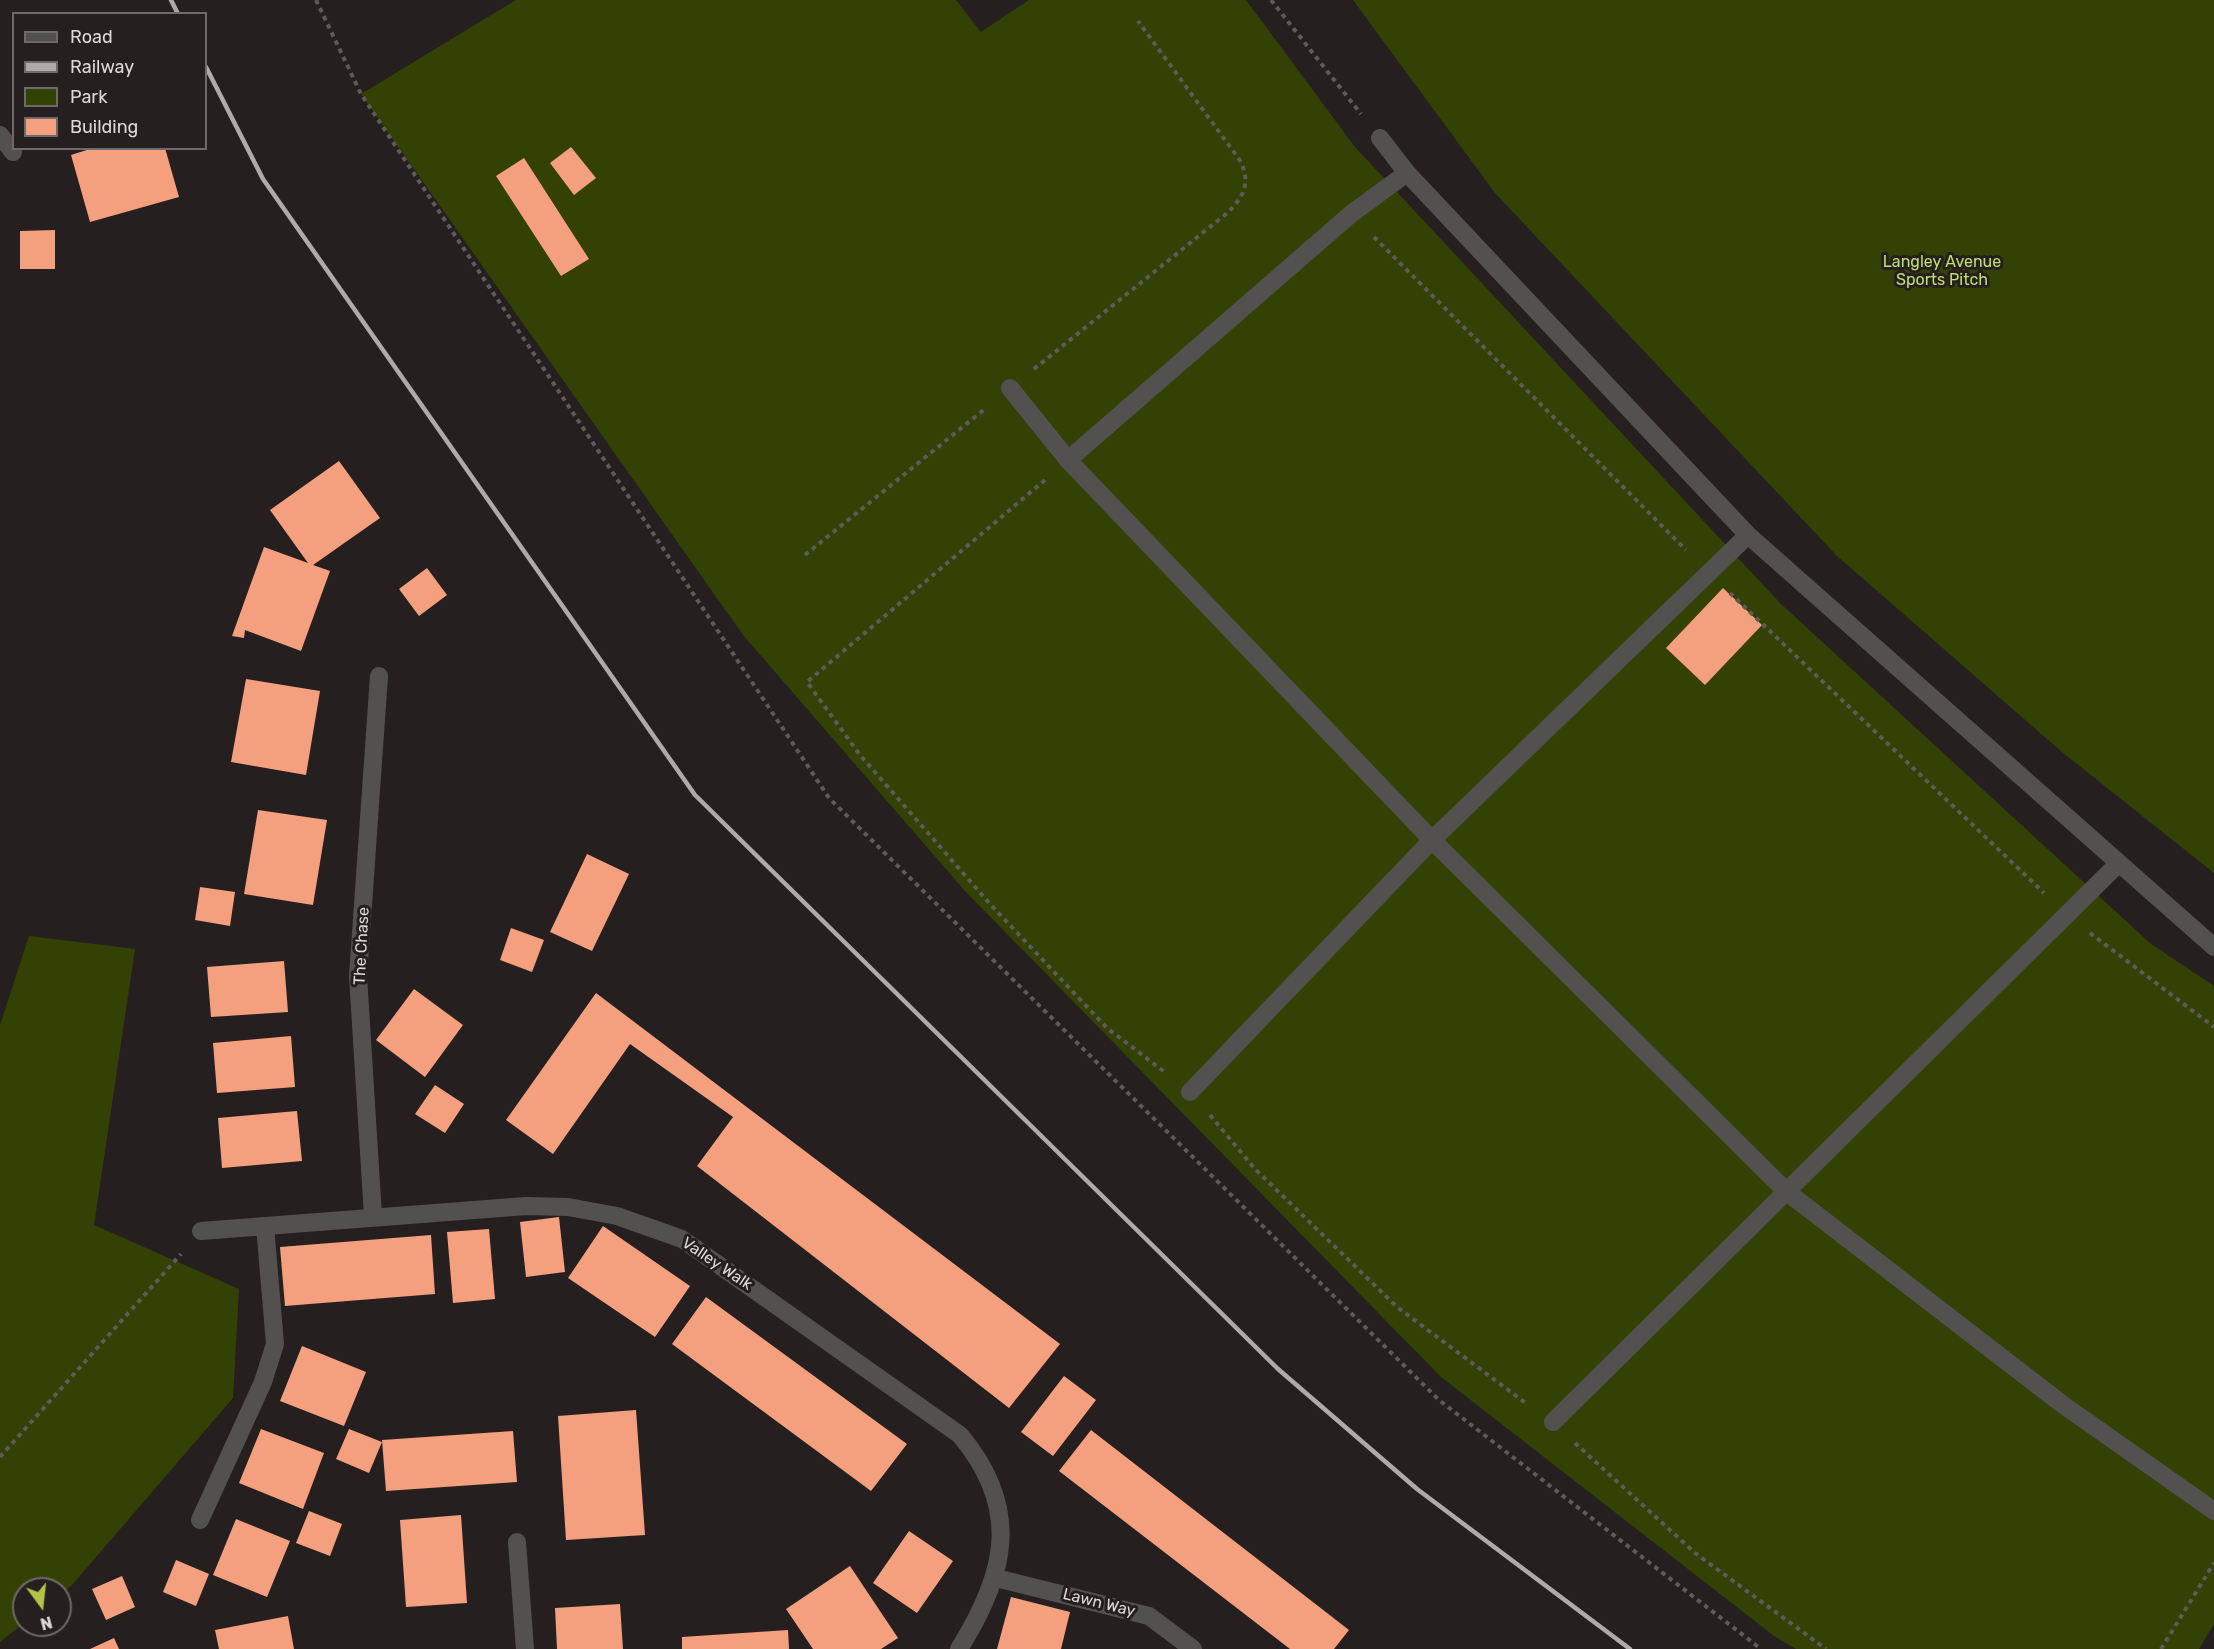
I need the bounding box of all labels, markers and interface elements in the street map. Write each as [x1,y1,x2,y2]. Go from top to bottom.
legend [12,12,207,150]
text: Road [70,26,113,48]
text: Railway [70,56,134,78]
text: Park [70,86,107,108]
text: Building [70,116,138,138]
park label: Langley Avenue Sports Pitch [1883,252,2001,290]
street label: The Chase [350,907,374,985]
street label: Valley Walk [678,1233,756,1295]
north arrow [12,1577,72,1637]
street label: Lawn Way [1061,1585,1137,1621]
text: N [38,1612,54,1634]

